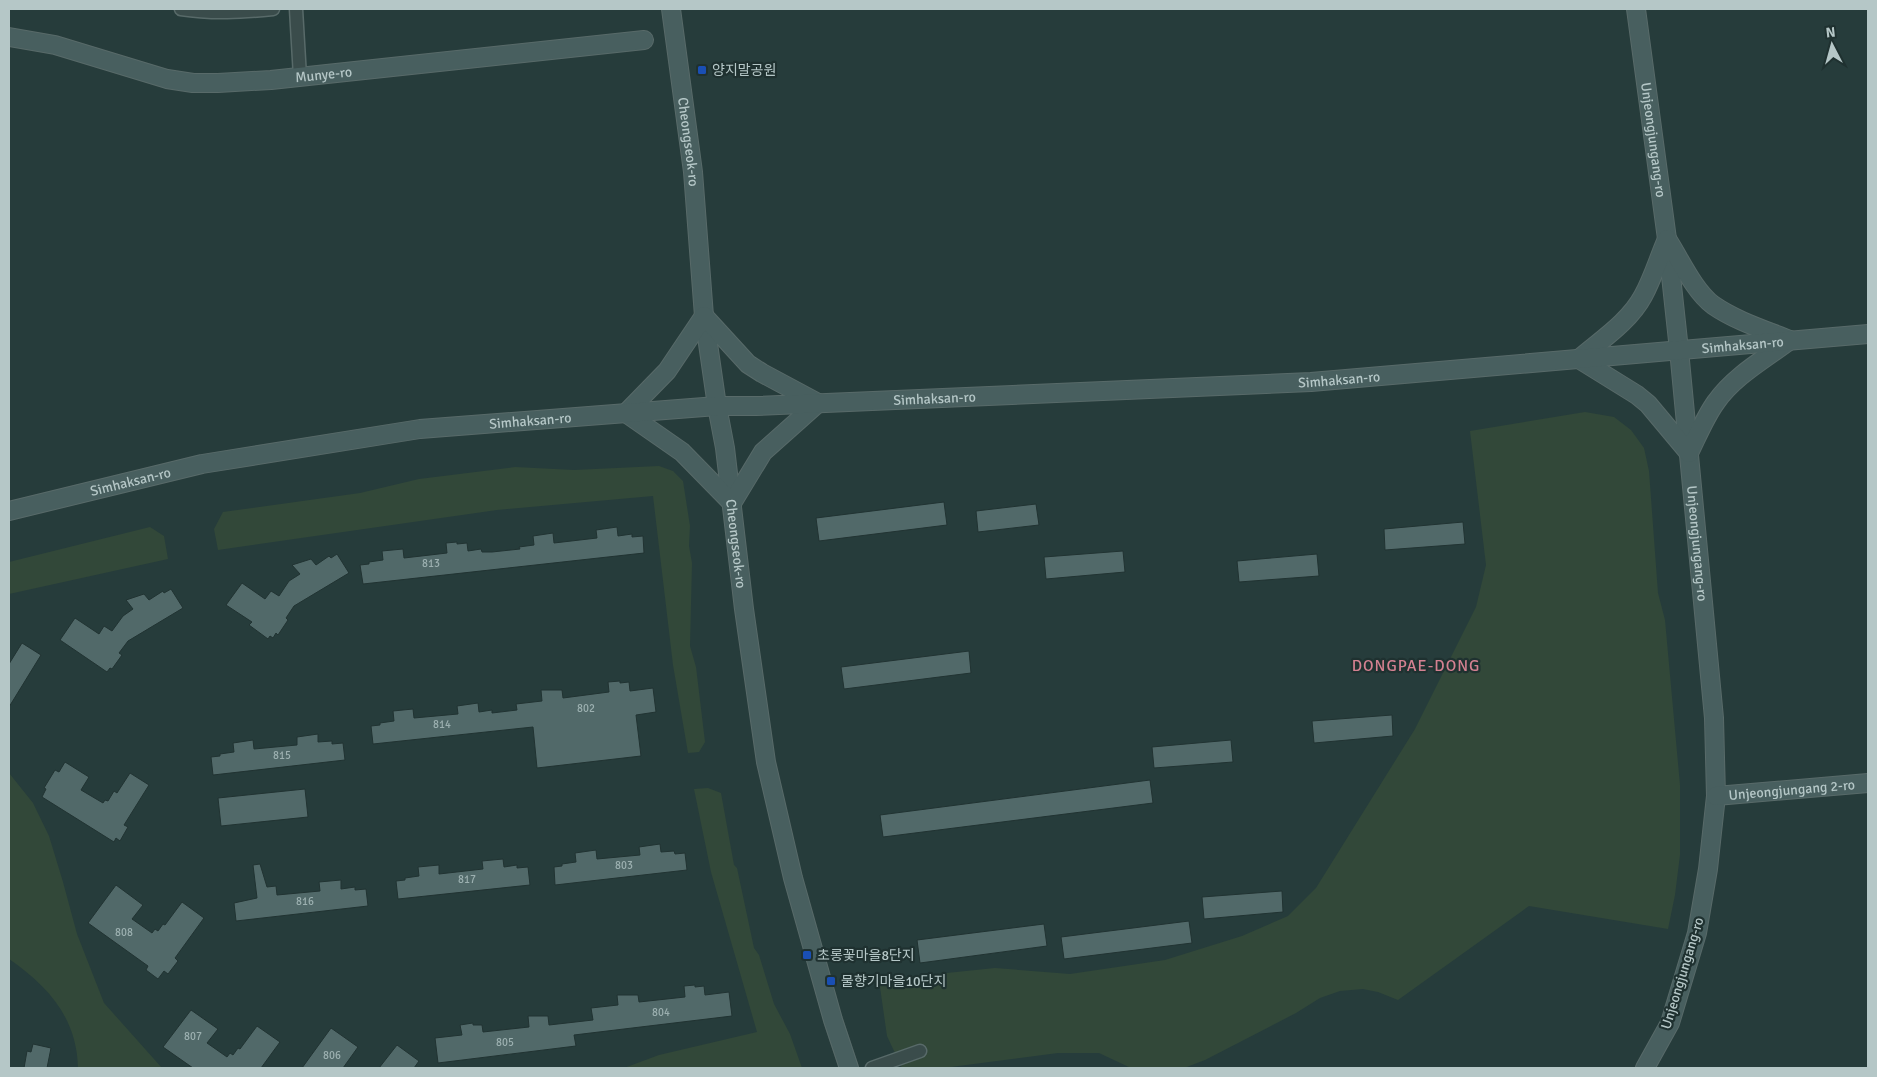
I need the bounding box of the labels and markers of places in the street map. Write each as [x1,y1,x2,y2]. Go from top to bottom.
place label: 양지말공원 [712,62,776,79]
marker: 양지말공원 [696,64,708,76]
place label: 초롱꽃마을8단지 [817,947,915,964]
marker: 초롱꽃마을8단지 [801,949,813,961]
place label: 물향기마을10단지 [841,973,946,990]
marker: 물향기마을10단지 [825,975,837,987]

